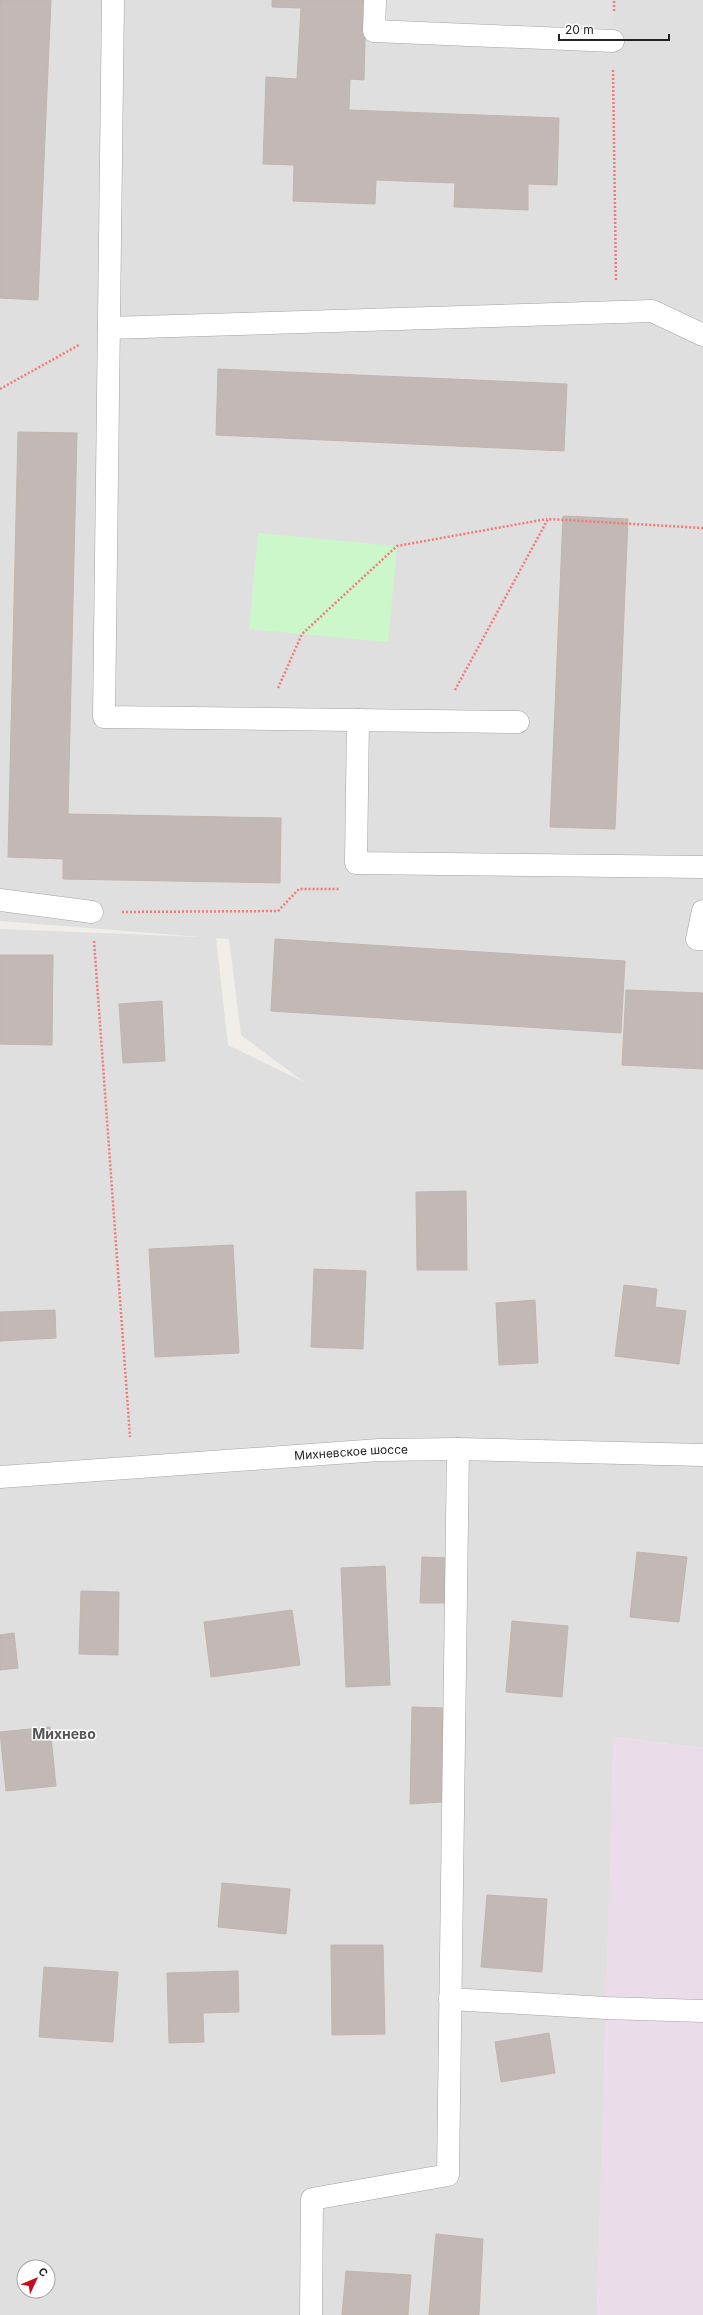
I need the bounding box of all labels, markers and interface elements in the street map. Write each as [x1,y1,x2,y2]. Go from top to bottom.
scale bar [559,16,669,42]
text: 20 m [565,22,594,37]
street label: Михневское шоссе [294,1442,408,1463]
district label: Михнево [32,1725,96,1742]
north arrow [16,2259,56,2299]
text: С [35,2264,51,2280]

